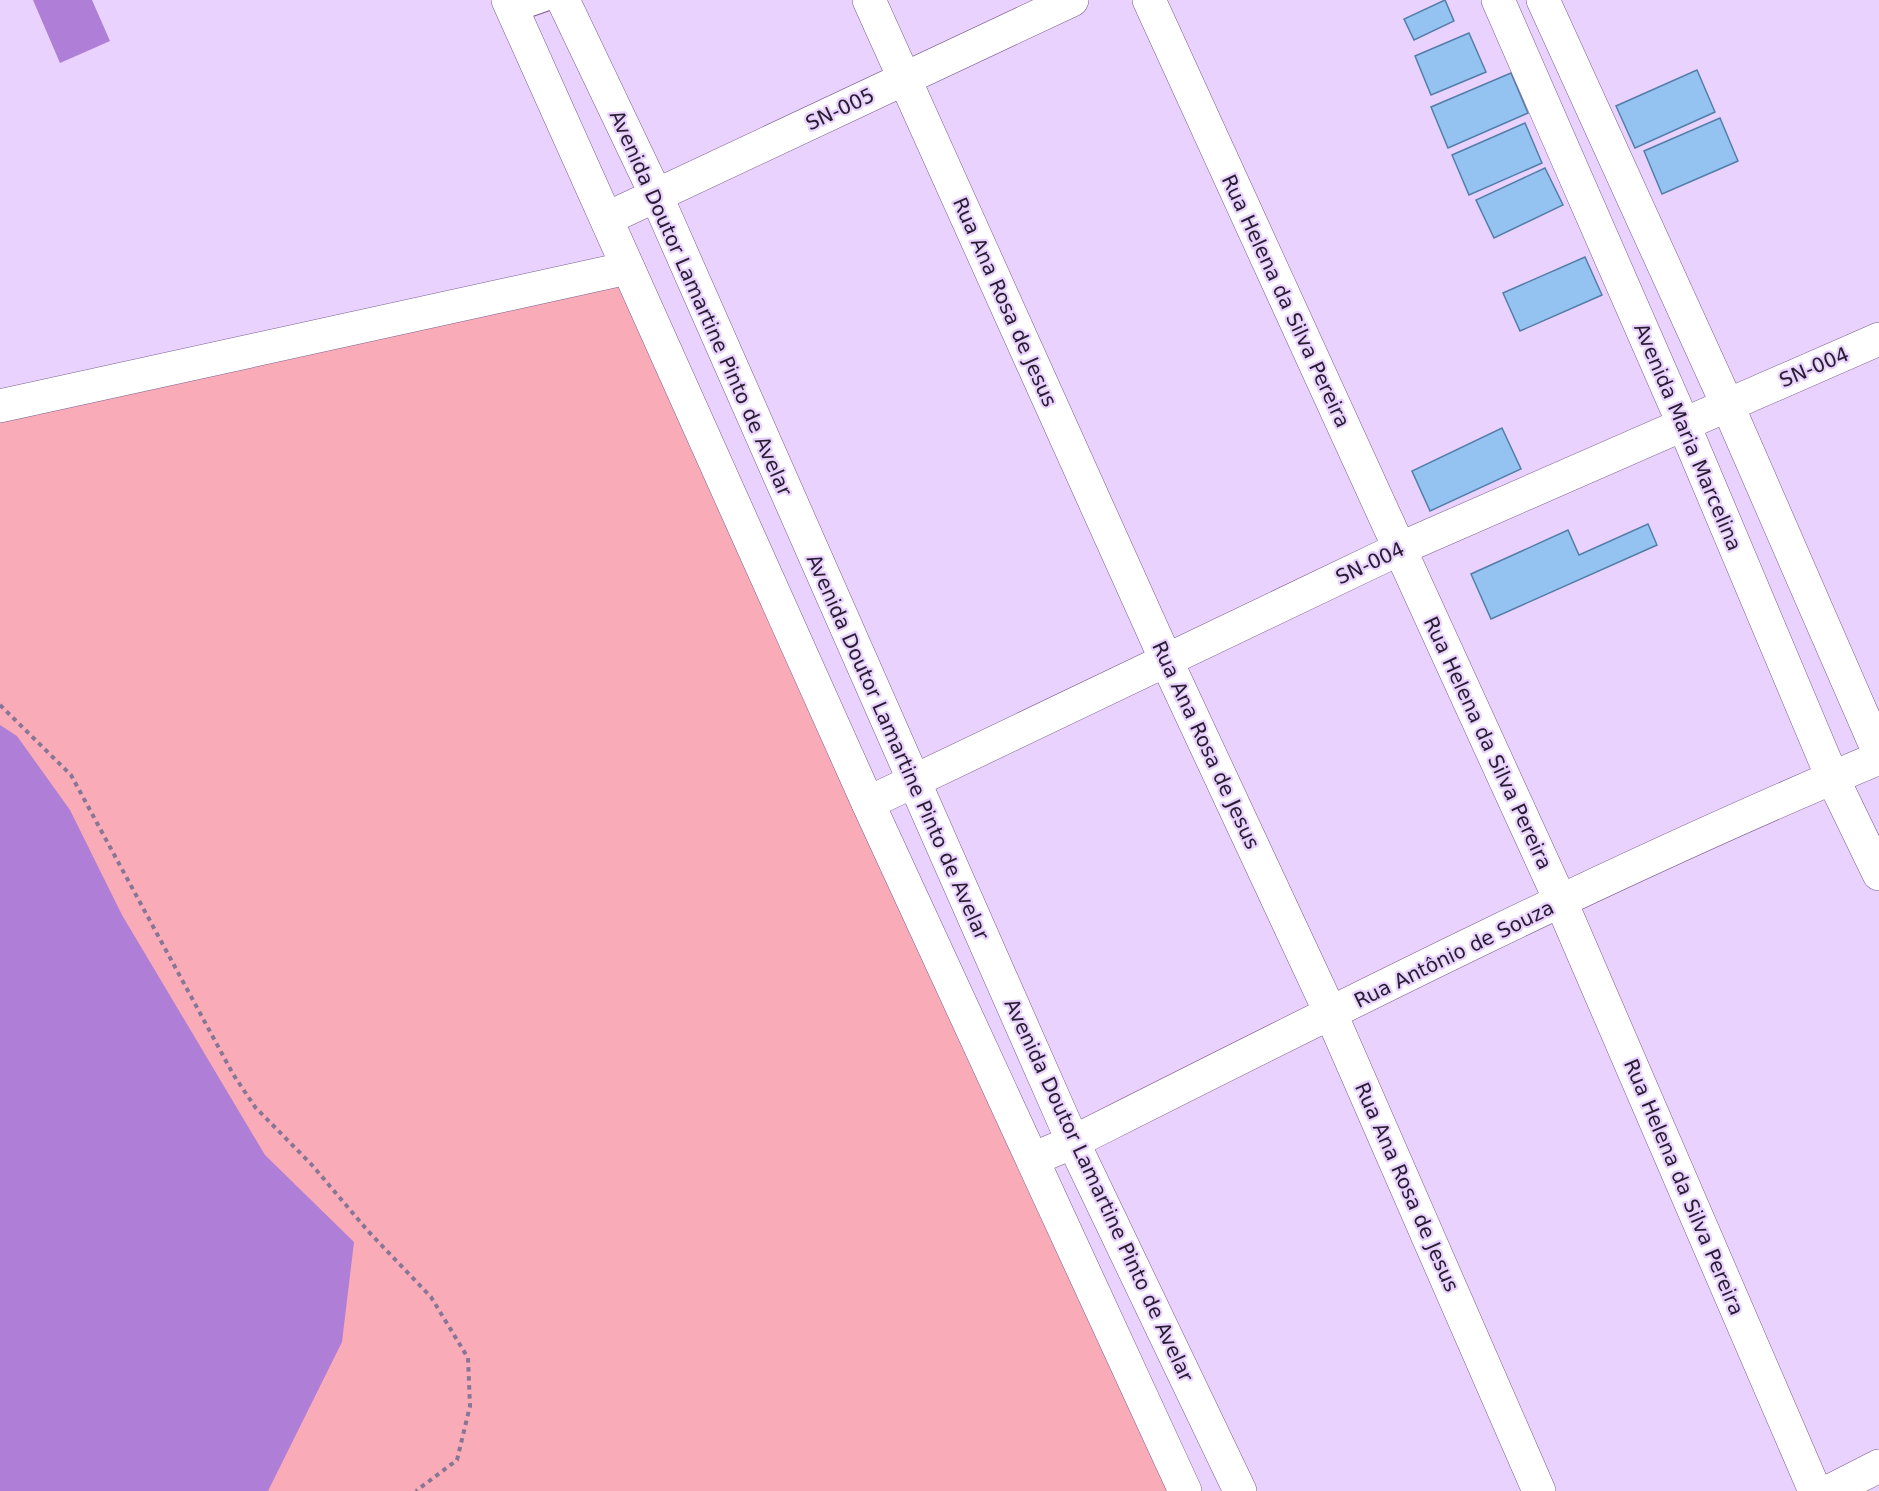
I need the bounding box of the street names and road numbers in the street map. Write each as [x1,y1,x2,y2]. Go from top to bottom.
street label: SN-005 [802,83,878,135]
street label: Avenida Doutor Lamartine Pinto de Avelar [605,106,798,500]
street label: Rua Helena da Silva Pereira [1217,171,1355,431]
street label: Rua Ana Rosa de Jesus [948,194,1062,410]
street label: Avenida Maria Marcelina [1629,320,1747,554]
street label: SN-004 [1776,342,1852,392]
street label: SN-004 [1332,537,1408,589]
street label: Avenida Doutor Lamartine Pinto de Avelar [802,550,995,944]
street label: Rua Helena da Silva Pereira [1419,613,1557,873]
street label: Rua Ana Rosa de Jesus [1147,637,1265,853]
street label: Rua Antônio de Souza [1350,895,1558,1013]
street label: Avenida Doutor Lamartine Pinto de Avelar [999,995,1199,1386]
street label: Rua Helena da Silva Pereira [1619,1055,1749,1319]
street label: Rua Ana Rosa de Jesus [1350,1079,1464,1295]

